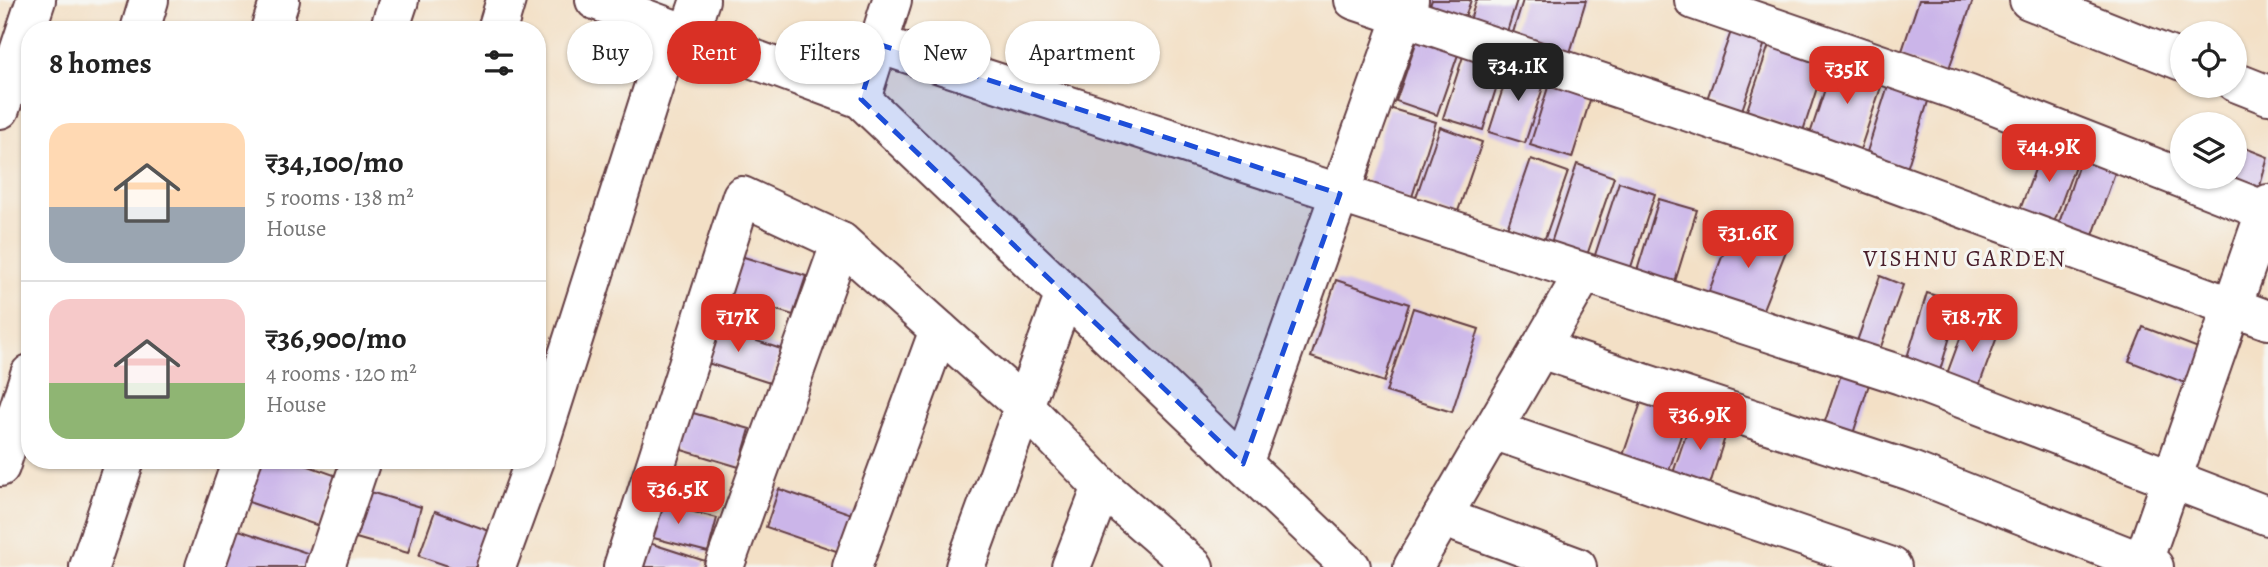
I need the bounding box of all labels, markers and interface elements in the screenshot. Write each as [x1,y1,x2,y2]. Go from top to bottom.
chip: Buy [567,21,653,84]
chip: Rent [667,21,761,84]
chip: Filters [775,21,885,84]
chip: New [899,21,991,84]
chip: Apartment [1005,21,1160,84]
map controls [2170,21,2247,189]
button: locate [2170,21,2247,98]
text: 8 homes [49,43,152,83]
pin: ₹34.1K [1461,43,1575,103]
icon: filters [480,44,518,82]
pin: ₹35K [1806,46,1888,106]
text: ₹34.1K [1489,50,1547,81]
text: ₹35K [1825,53,1869,84]
button: layers [2170,112,2247,189]
pin: ₹44.9K [1992,124,2106,184]
text: ₹44.9K [2018,131,2080,162]
text: ₹34,100/mo [266,142,404,182]
icon: home [105,151,189,235]
text: 5 rooms · 138 m² [266,182,414,213]
pin: ₹31.6K [1691,210,1805,270]
text: House [266,213,326,244]
text: ₹31.6K [1719,217,1777,248]
district label: VISHNU GARDEN [1862,243,2067,274]
pin: ₹17K [697,294,779,354]
pin: ₹18.7K [1915,294,2029,354]
text: ₹17K [717,301,759,332]
text: ₹18.7K [1942,301,2002,332]
text: ₹36,900/mo [266,318,407,358]
icon: home [105,327,189,411]
text: 4 rooms · 120 m² [266,358,417,389]
text: House [266,389,326,420]
pin: ₹36.9K [1643,392,1757,452]
text: ₹36.9K [1669,399,1731,430]
pin: ₹36.5K [621,466,735,526]
text: ₹36.5K [648,473,708,504]

